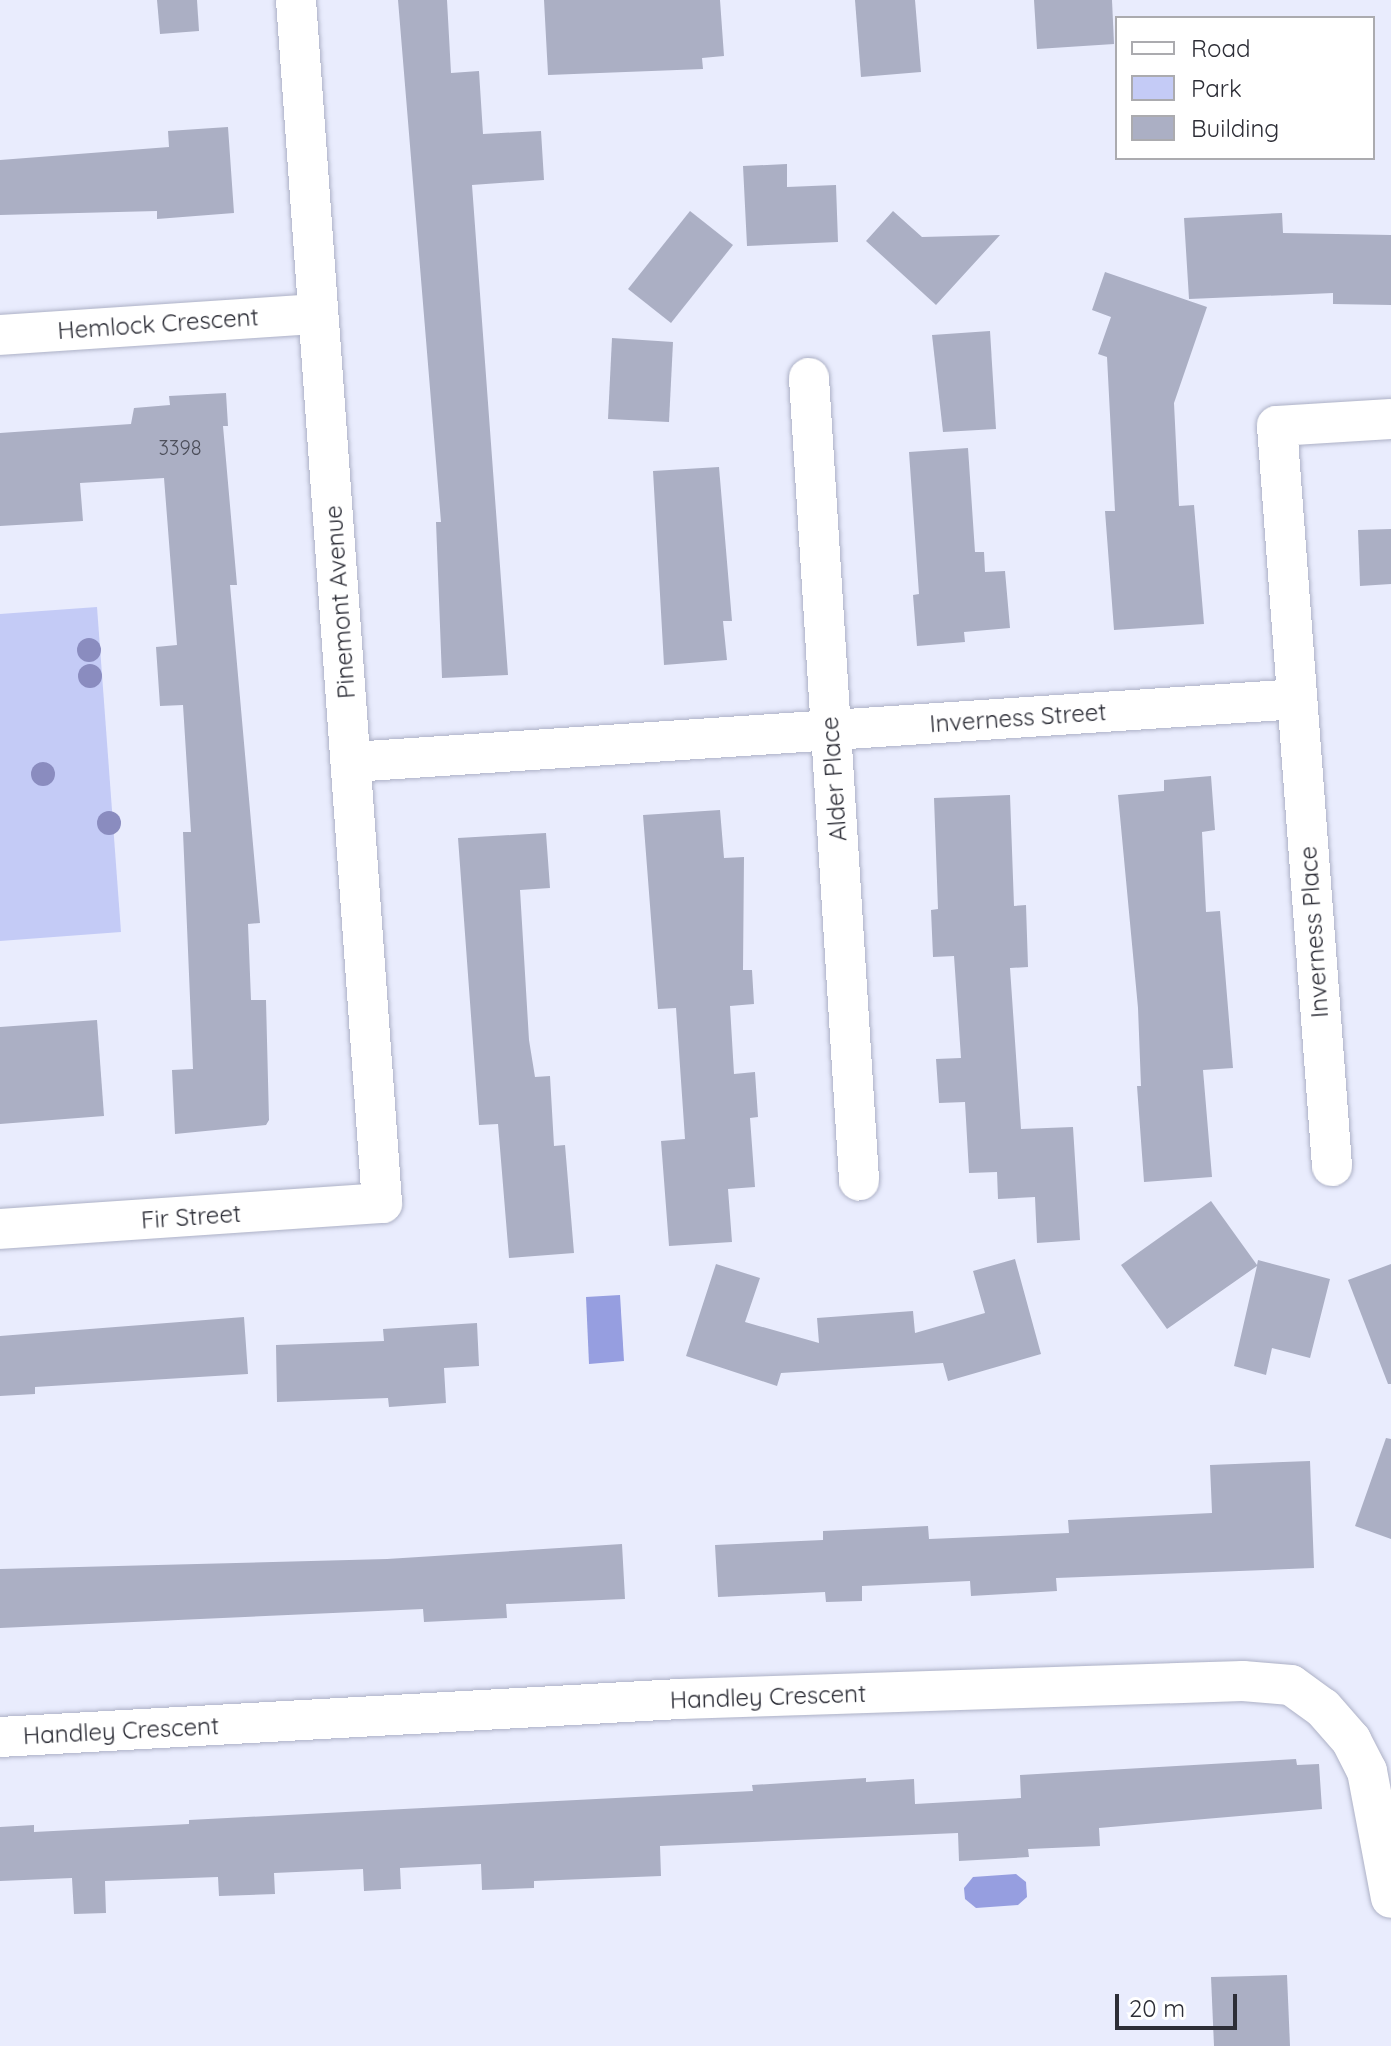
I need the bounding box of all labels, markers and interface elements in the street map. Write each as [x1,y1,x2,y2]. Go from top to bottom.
legend [1115,16,1375,160]
text: Road [1191,33,1251,63]
text: Park [1191,73,1242,103]
text: Building [1191,113,1279,143]
street label: Hemlock Crescent [56,303,260,345]
house number: 3398 [159,435,201,459]
street label: Pinemont Avenue [319,504,361,700]
street label: Inverness Street [929,697,1107,739]
street label: Alder Place [815,716,853,842]
street label: Inverness Place [1294,845,1334,1019]
street label: Fir Street [140,1199,242,1235]
street label: Handley Crescent [669,1679,867,1715]
street label: Handley Crescent [22,1711,220,1751]
scale bar [1119,1978,1241,2028]
text: 20 m [1129,1993,1185,2023]

